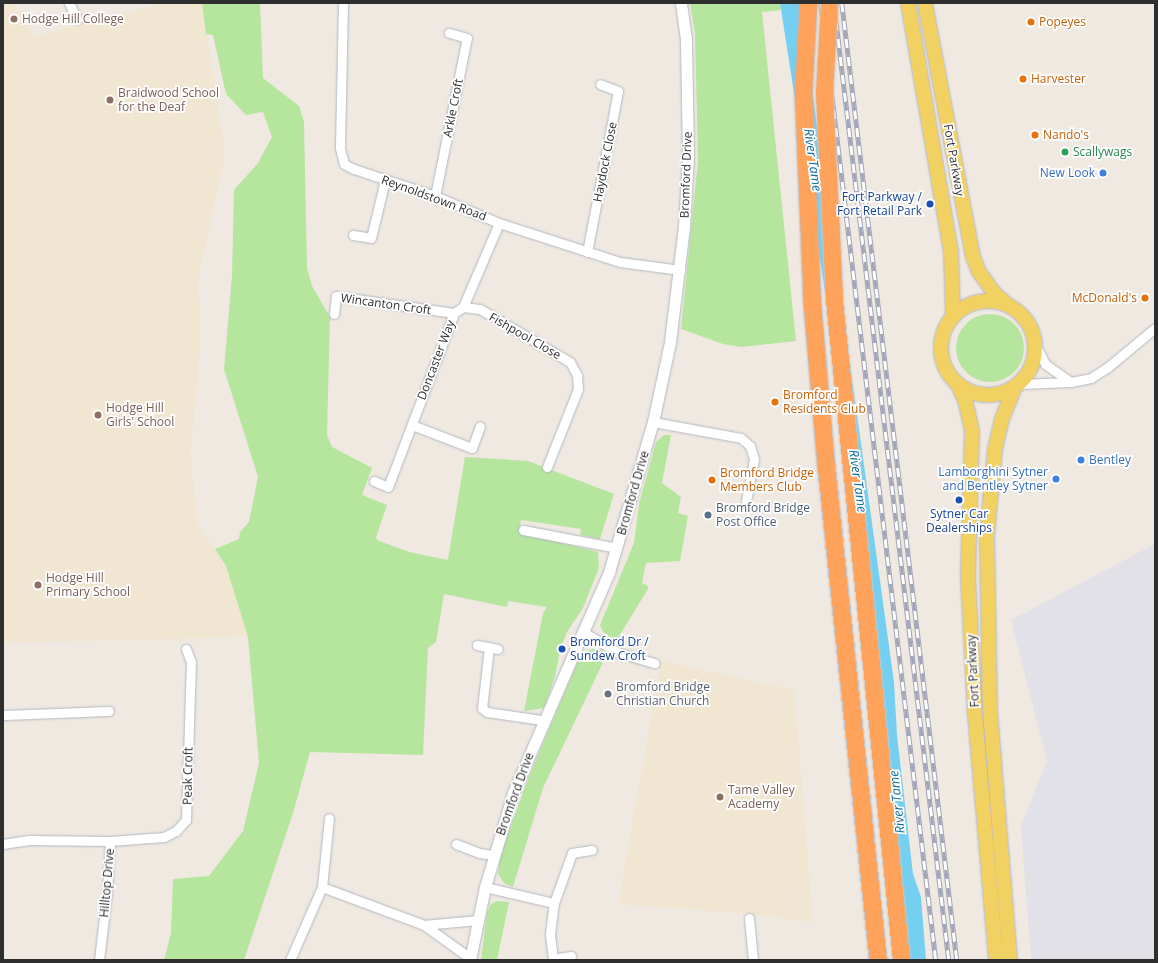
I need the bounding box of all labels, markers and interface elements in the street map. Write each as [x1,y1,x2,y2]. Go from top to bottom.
place label: Hodge Hill College [22,12,124,26]
marker: Hodge Hill College [9,14,19,24]
place label: Popeyes [1039,15,1086,29]
marker: Popeyes [1026,17,1036,27]
place label: Harvester [1031,72,1086,86]
marker: Harvester [1018,74,1028,84]
street label: Arkle Croft [440,77,466,139]
place label: Braidwood School for the Deaf [118,86,219,114]
marker: Braidwood School for the Deaf [105,95,115,105]
street label: Haydock Close [590,121,620,203]
street label: Fort Parkway [941,123,967,197]
water label: River Tame [801,128,825,192]
place label: Nando's [1043,128,1089,142]
marker: Nando's [1030,130,1040,140]
street label: Bromford Drive [677,131,695,219]
place label: Scallywags [1073,145,1132,159]
marker: Scallywags [1060,147,1070,157]
place label: New Look [1040,166,1095,180]
marker: New Look [1098,168,1108,178]
street label: Reynoldstown Road [380,172,488,224]
place label: Fort Parkway / Fort Retail Park [837,190,922,218]
marker: Fort Parkway / Fort Retail Park [925,199,935,209]
street label: Wincanton Croft [340,291,432,317]
place label: McDonald's [1072,291,1137,305]
marker: McDonald's [1140,293,1150,303]
street label: Fishpool Close [487,310,563,362]
street label: Doncaster Way [414,318,458,402]
place label: Bromford Residents Club [783,388,866,416]
marker: Bromford Residents Club [770,397,780,407]
place label: Hodge Hill Girls' School [106,401,174,429]
marker: Hodge Hill Girls' School [93,410,103,420]
street label: Bromford Drive [614,449,652,537]
water label: River Tame [846,449,870,513]
place label: Bentley [1089,453,1131,467]
marker: Bentley [1076,455,1086,465]
place label: Lamborghini Sytner and Bentley Sytner [938,465,1048,493]
place label: Bromford Bridge Members Club [720,466,814,494]
marker: Lamborghini Sytner and Bentley Sytner [1051,474,1061,484]
marker: Bromford Bridge Members Club [707,475,717,485]
marker: Sytner Car Dealerships [954,495,964,505]
place label: Bromford Bridge Post Office [716,501,810,529]
place label: Sytner Car Dealerships [926,507,992,535]
marker: Bromford Bridge Post Office [703,510,713,520]
place label: Hodge Hill Primary School [46,571,130,599]
marker: Hodge Hill Primary School [33,580,43,590]
street label: Fort Parkway [964,634,982,708]
place label: Bromford Dr / Sundew Croft [570,635,649,663]
marker: Bromford Dr / Sundew Croft [557,644,567,654]
place label: Bromford Bridge Christian Church [616,680,710,708]
marker: Bromford Bridge Christian Church [603,689,613,699]
street label: Peak Croft [180,747,196,805]
street label: Bromford Drive [493,751,537,837]
water label: River Tame [886,770,908,834]
place label: Tame Valley Academy [728,783,795,811]
marker: Tame Valley Academy [715,792,725,802]
street label: Hilltop Drive [97,848,117,918]

